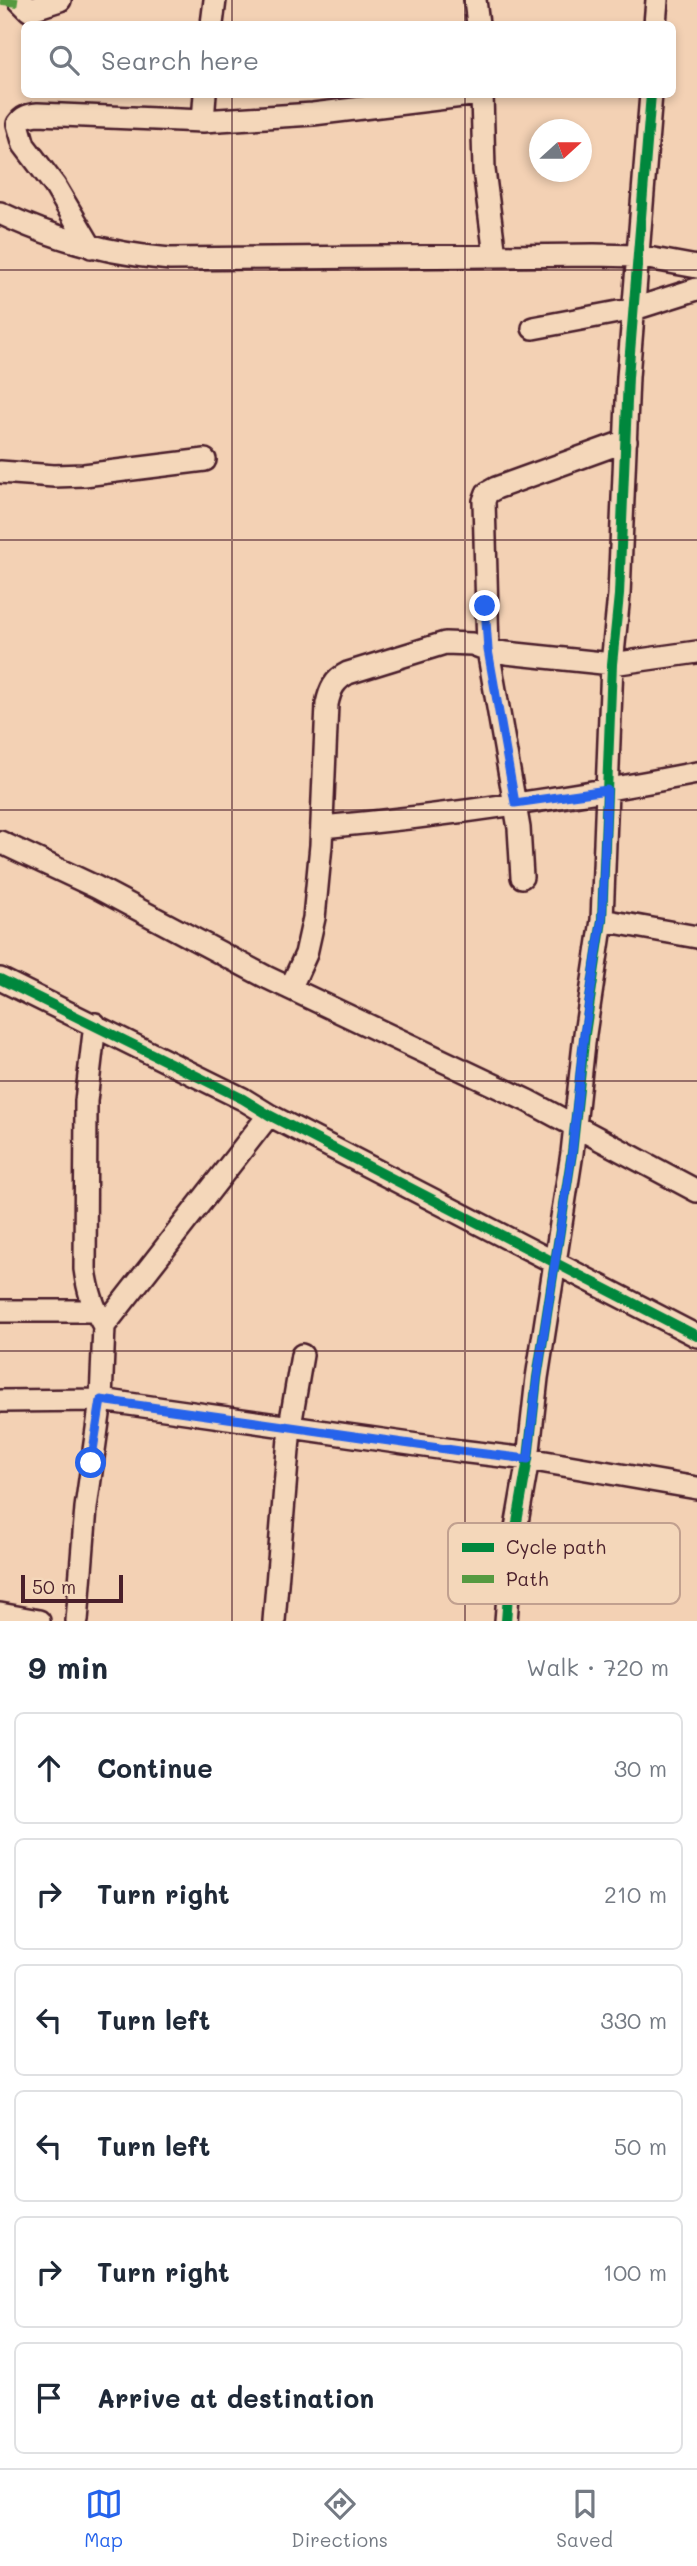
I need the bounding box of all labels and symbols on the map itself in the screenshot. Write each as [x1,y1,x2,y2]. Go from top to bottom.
north arrow [529,119,592,182]
route end [469,590,500,621]
route start [75,1447,106,1478]
legend [448,1523,680,1604]
text: Cycle path [506,1534,606,1559]
text: Path [506,1566,549,1591]
scale bar [21,1572,122,1604]

